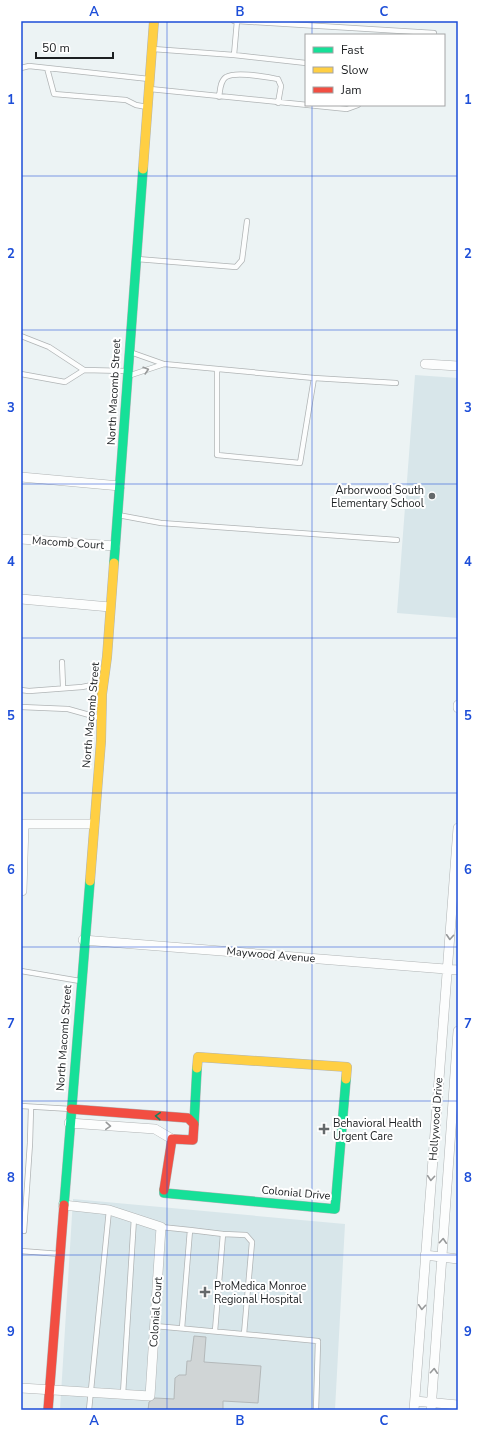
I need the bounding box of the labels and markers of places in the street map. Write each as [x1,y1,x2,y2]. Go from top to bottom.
place label: Arborwood South Elementary School [331,483,425,511]
marker: Arborwood South Elementary School [427,491,437,501]
place label: Behavioral Health Urgent Care [333,1116,422,1144]
marker: Behavioral Health Urgent Care [318,1123,330,1135]
place label: ProMedica Monroe Regional Hospital [214,1279,307,1307]
marker: ProMedica Monroe Regional Hospital [199,1286,211,1298]

